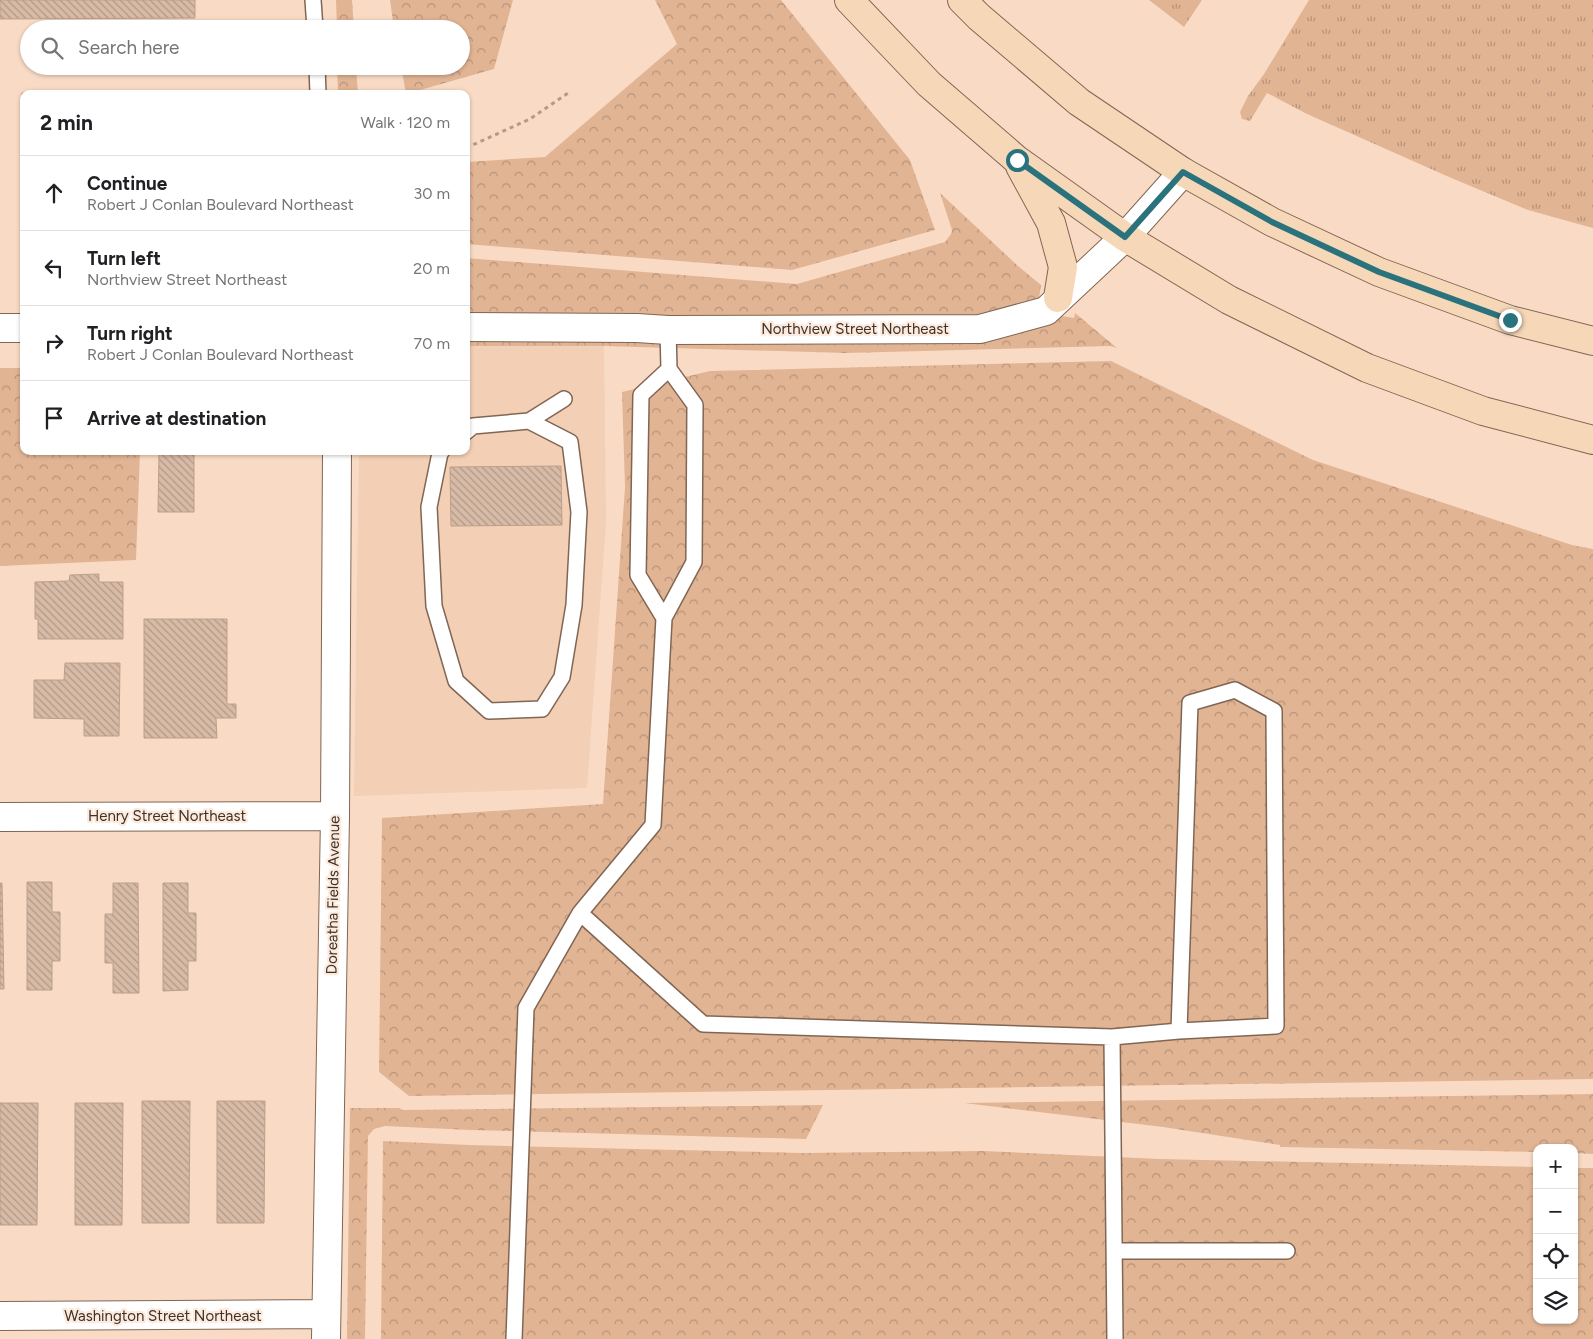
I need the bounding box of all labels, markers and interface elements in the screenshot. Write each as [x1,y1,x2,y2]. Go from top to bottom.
search box [20,20,470,75]
icon: search [38,34,66,62]
text: Search here [78,36,180,59]
text: 2 min [40,110,93,135]
text: Walk · 120 m [361,113,450,132]
route start [1006,149,1029,172]
text: Continue [87,172,167,195]
icon: ahead [40,179,68,207]
text: 30 m [413,184,450,203]
text: Robert J Conlan Boulevard Northeast [87,195,354,214]
text: Turn left [87,247,161,270]
icon: left [40,254,68,282]
text: 20 m [413,259,450,278]
text: Northview Street Northeast [87,270,287,289]
route end [1499,309,1522,332]
street label: Northview Street Northeast [761,320,949,338]
text: Turn right [87,322,173,345]
icon: right [40,329,68,357]
text: 70 m [414,334,450,353]
text: Robert J Conlan Boulevard Northeast [87,345,354,364]
icon: arrive [40,404,68,432]
text: Arrive at destination [87,407,266,430]
street label: Henry Street Northeast [88,807,246,825]
street label: Doreatha Fields Avenue [323,816,343,974]
map controls [1533,1144,1578,1324]
button: + [1533,1144,1578,1189]
button: − [1533,1189,1578,1234]
button: locate [1533,1234,1578,1279]
button: layers [1533,1279,1578,1324]
street label: Washington Street Northeast [64,1307,262,1325]

